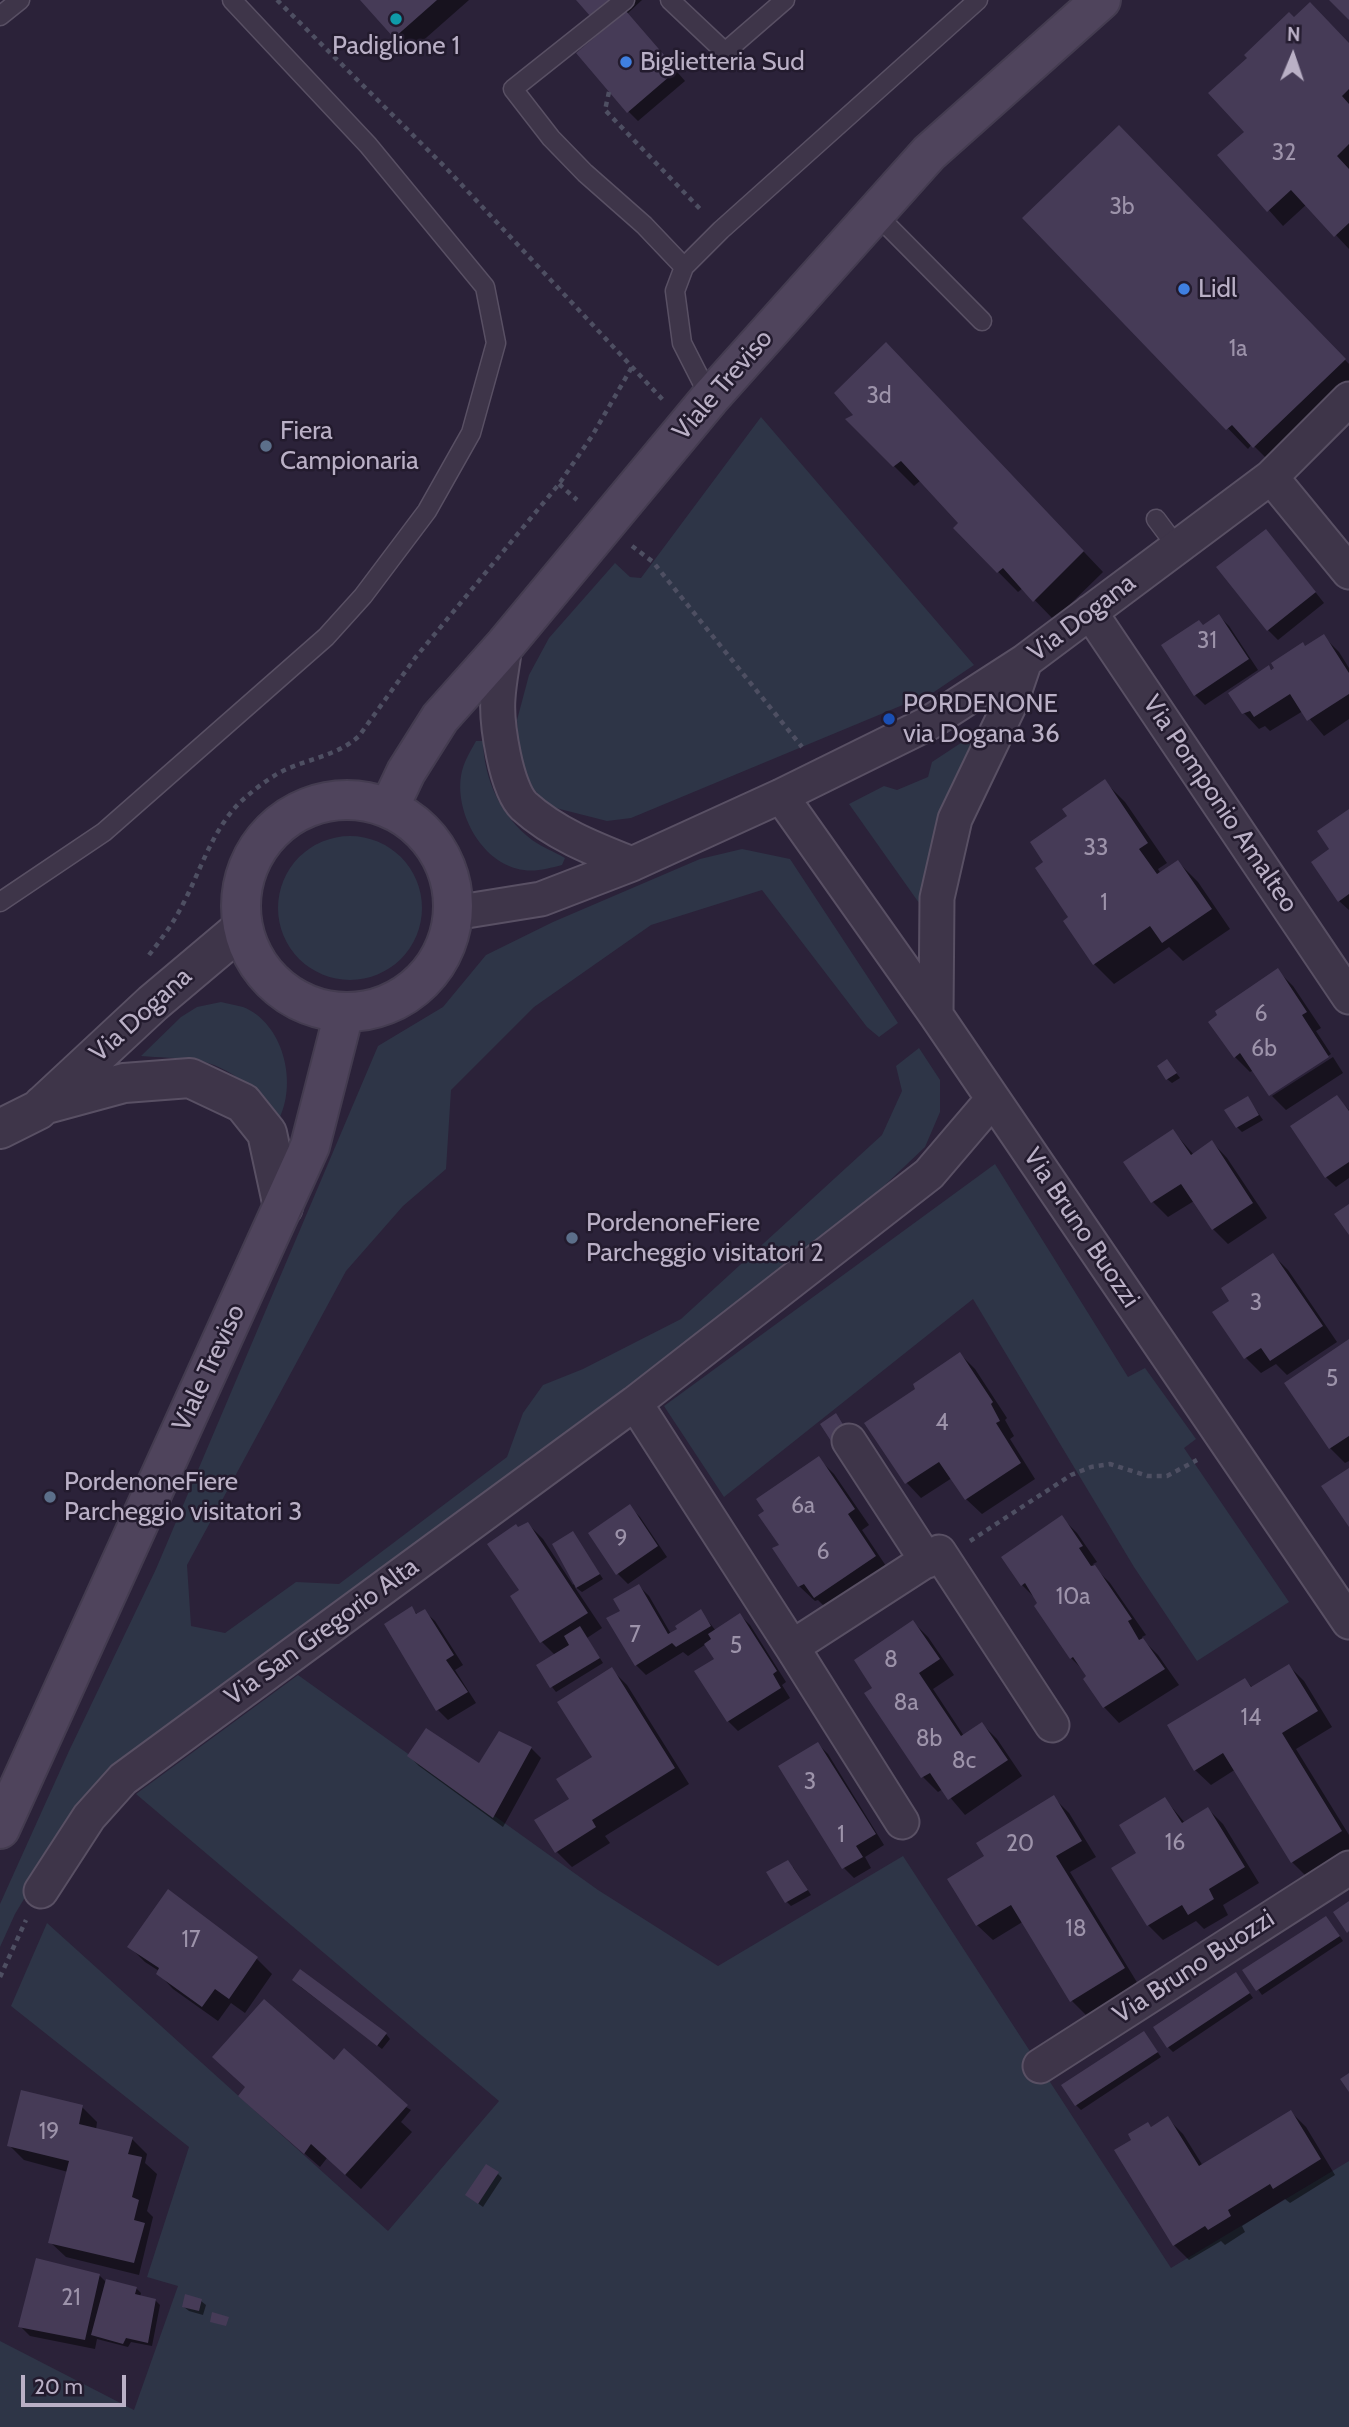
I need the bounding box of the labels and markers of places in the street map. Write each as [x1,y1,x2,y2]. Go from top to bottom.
marker: Padiglione 1 [388,11,404,27]
place label: Padiglione 1 [332,30,460,62]
place label: Biglietteria Sud [640,46,805,78]
marker: Biglietteria Sud [618,54,634,70]
place label: Lidl [1198,273,1237,305]
marker: Lidl [1176,281,1192,297]
place label: Fiera Campionaria [280,415,419,476]
marker: Fiera Campionaria [258,438,274,454]
place label: PORDENONE via Dogana 36 [903,688,1060,750]
marker: PORDENONE via Dogana 36 [881,711,897,727]
place label: PordenoneFiere Parcheggio visitatori 2 [586,1207,824,1268]
marker: PordenoneFiere Parcheggio visitatori 2 [564,1230,580,1246]
place label: PordenoneFiere Parcheggio visitatori 3 [64,1466,302,1528]
marker: PordenoneFiere Parcheggio visitatori 3 [42,1489,58,1505]

